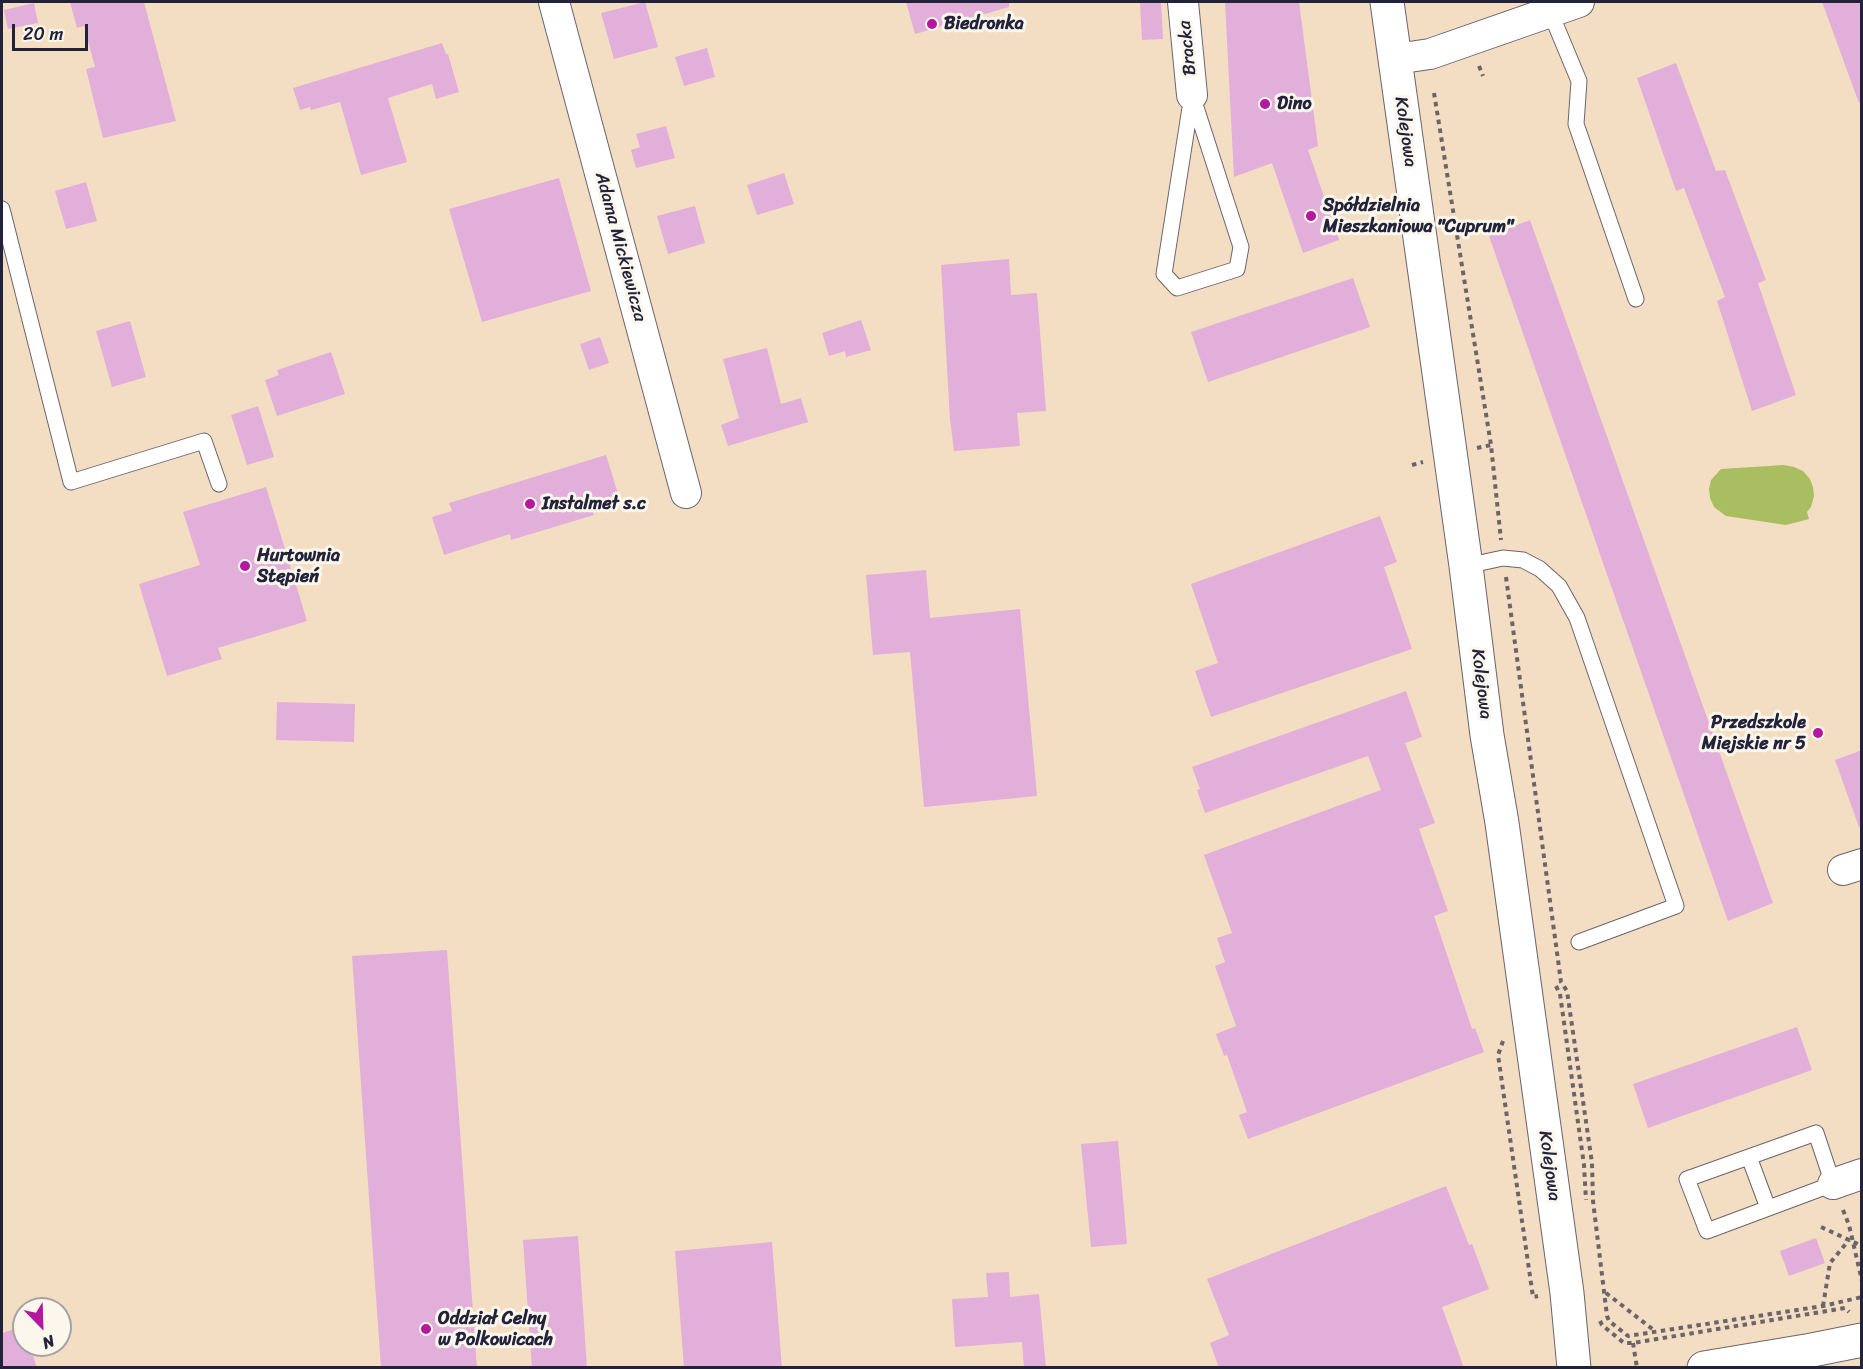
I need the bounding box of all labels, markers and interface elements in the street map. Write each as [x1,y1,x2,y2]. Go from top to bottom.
scale bar [15,12,92,50]
place label: Biedronka [944,13,1024,35]
marker: Biedronka [925,17,939,31]
text: 20 m [23,18,63,50]
street label: Bracka [1174,19,1202,77]
place label: Dino [1277,93,1312,115]
street label: Kolejowa [1389,95,1421,169]
marker: Dino [1258,97,1272,111]
street label: Adama Mickiewicza [590,170,650,324]
place label: Spółdzielnia Mieszkaniowa "Cuprum" [1323,195,1513,238]
marker: Spółdzielnia Mieszkaniowa "Cuprum" [1304,209,1318,223]
place label: Instalmet s.c [542,493,646,515]
marker: Instalmet s.c [523,497,537,511]
place label: Hurtownia Stępień [257,545,340,588]
marker: Hurtownia Stępień [238,559,252,573]
street label: Kolejowa [1466,648,1496,720]
place label: Przedszkole Miejskie nr 5 [1702,712,1806,754]
marker: Przedszkole Miejskie nr 5 [1811,726,1825,740]
street label: Kolejowa [1533,1129,1565,1203]
north arrow [12,1297,72,1357]
place label: Oddział Celny w Polkowicach [438,1308,553,1350]
marker: Oddział Celny w Polkowicach [419,1322,433,1336]
text: N [38,1327,59,1358]

